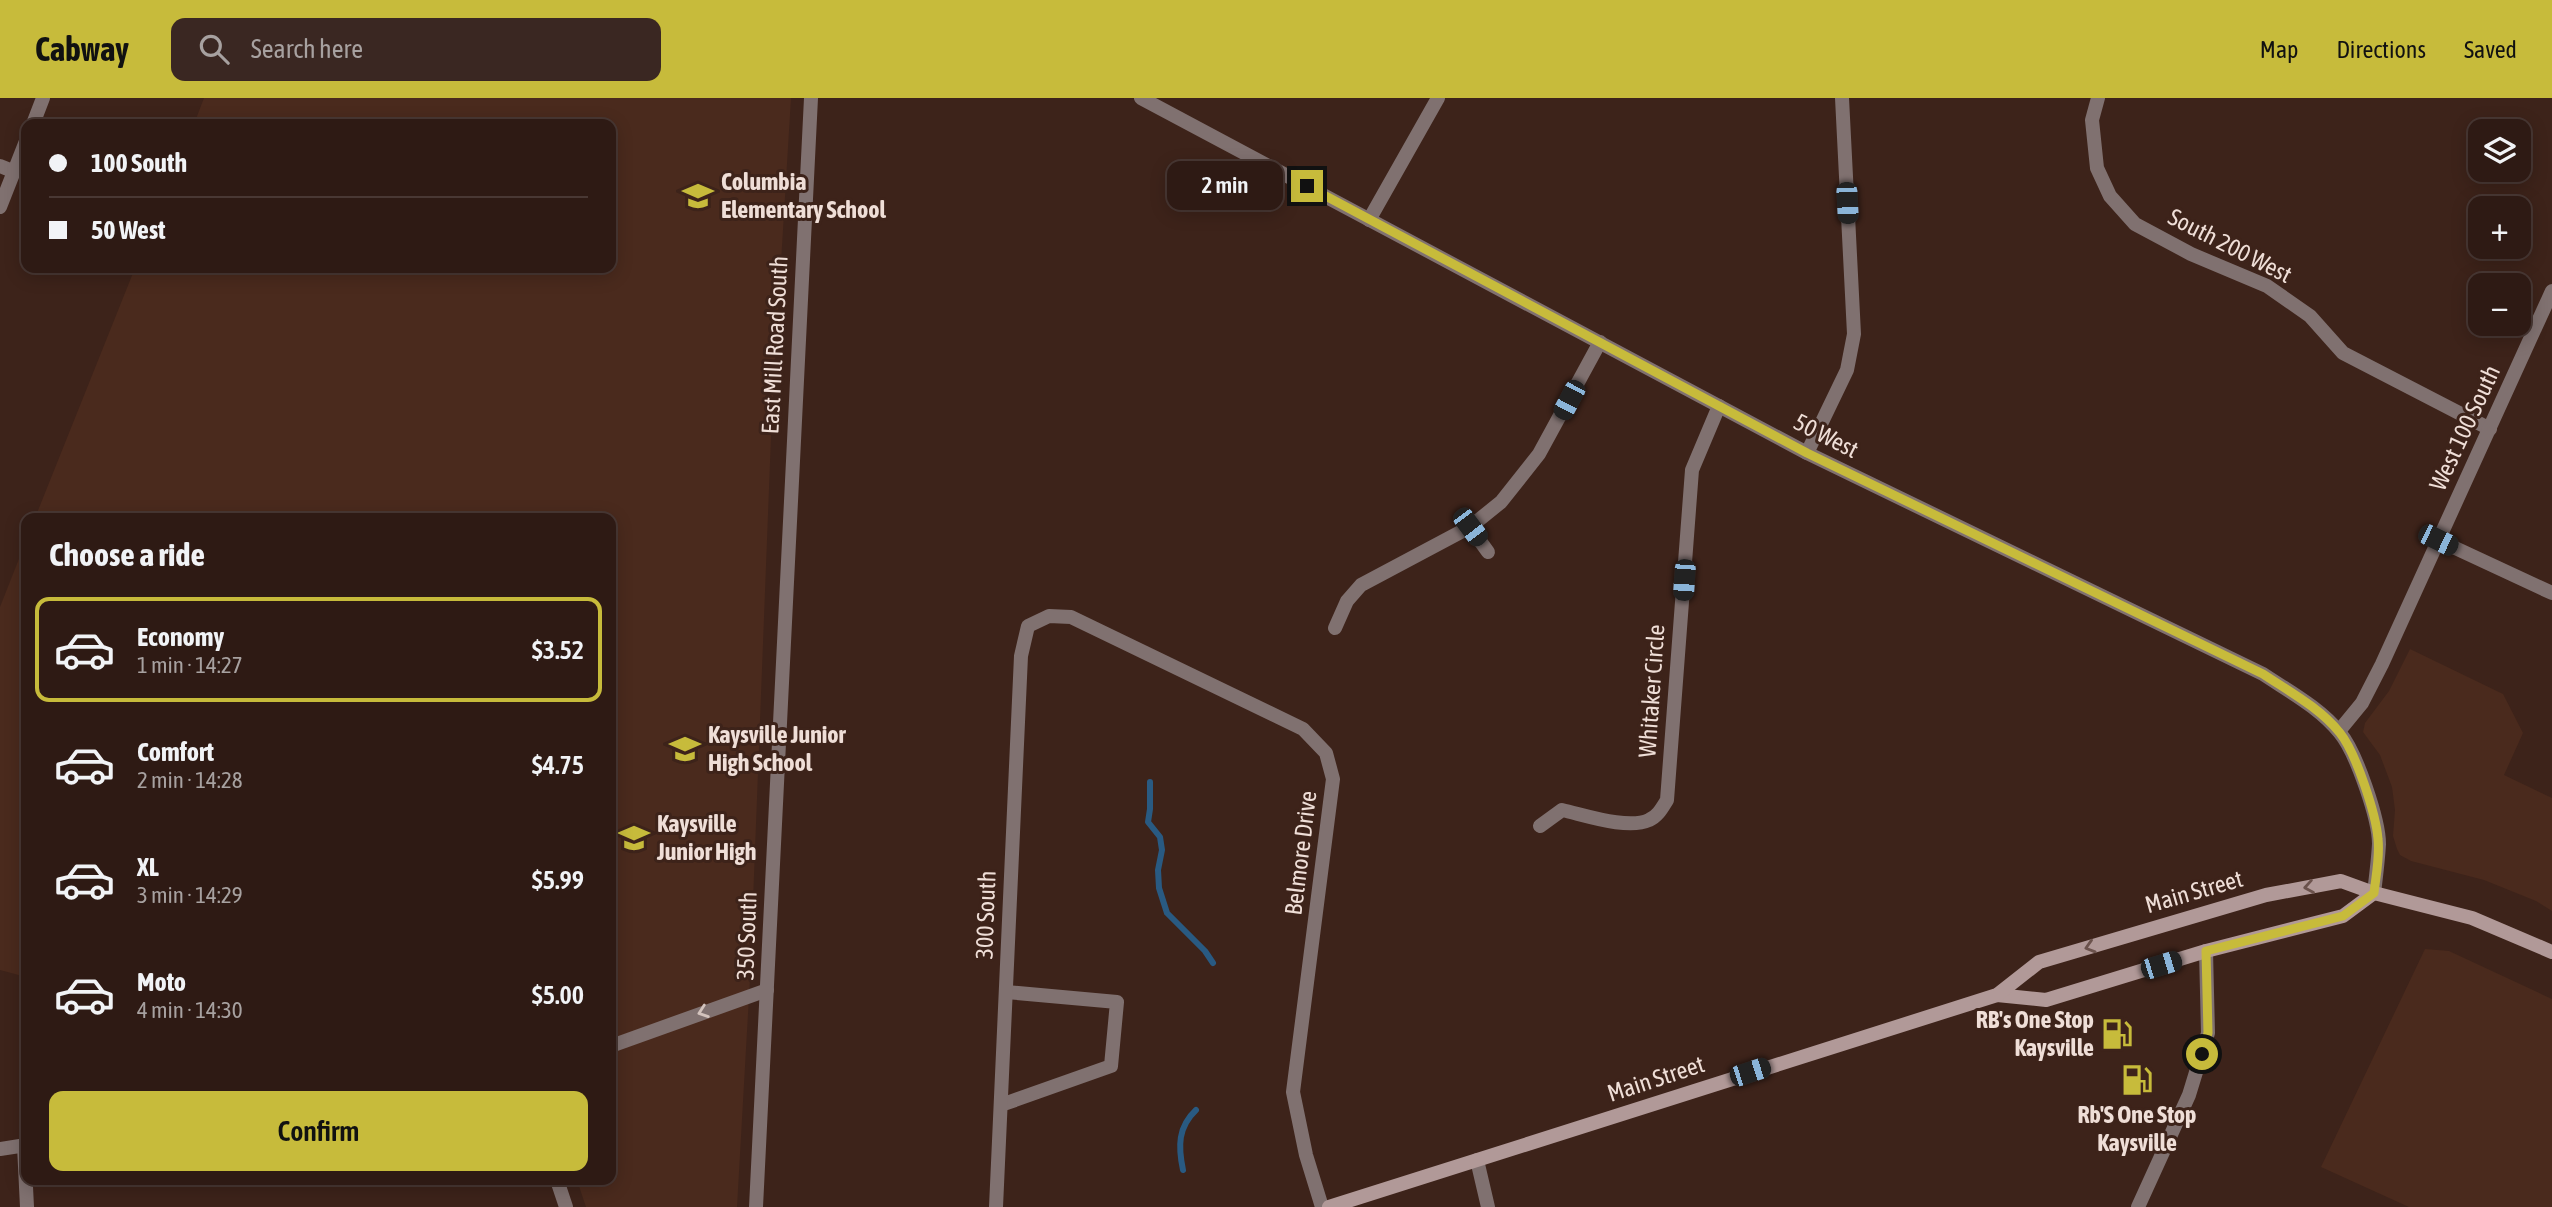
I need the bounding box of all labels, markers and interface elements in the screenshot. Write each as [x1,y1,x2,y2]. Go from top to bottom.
search box [171,18,661,81]
text: Cabway [35,30,129,68]
icon: search [195,30,233,68]
text: Search here [251,34,363,64]
text: Map [2260,36,2298,63]
text: Directions [2336,36,2426,63]
text: Saved [2464,36,2517,63]
map controls [2468,119,2531,336]
button: layers [2468,119,2531,182]
text: 100 South [91,148,187,178]
callout: 2 min [1167,162,1282,210]
place label: Columbia Elementary School [721,168,887,223]
route end [1291,170,1323,202]
text: 2 min [1202,172,1248,198]
school or university icon: Columbia Elementary School [681,179,715,213]
car [1836,181,1859,225]
button: + [2468,196,2531,259]
street label: South 200 West [2164,203,2297,288]
text: 50 West [91,215,166,245]
street label: East Mill Road South [756,255,793,435]
button: − [2468,273,2531,336]
street label: West 100 South [2424,361,2505,495]
car [1550,377,1589,423]
street label: 50 West [1789,408,1863,463]
car [1449,504,1492,550]
car [2415,521,2462,559]
text: Choose a ride [49,536,205,573]
car [1673,558,1696,602]
icon: car [53,618,116,681]
text: Economy [137,622,224,652]
street label: Whitaker Circle [1633,624,1670,758]
text: $3.52 [532,635,584,665]
text: 1 min · 14:27 [137,652,243,678]
place label: Kaysville Junior High School [708,721,847,776]
school or university icon: Kaysville Junior High School [668,732,702,766]
icon: car [53,733,116,796]
text: Comfort [137,737,214,767]
text: $4.75 [532,750,584,780]
text: 2 min · 14:28 [137,767,243,793]
street label: Belmore Drive [1279,789,1322,917]
place label: Kaysville Junior High [656,810,757,865]
school or university icon: Kaysville Junior High [617,821,651,855]
icon: car [53,848,116,911]
text: XL [137,852,159,882]
text: $5.99 [532,865,584,895]
street label: Main Street [2142,865,2246,918]
street label: 300 South [970,870,1001,960]
one-way arrow [2303,879,2315,894]
text: 3 min · 14:29 [137,882,243,908]
street label: 350 South [731,891,762,981]
one-way arrow [2084,939,2096,954]
car [2138,949,2185,981]
icon: car [53,963,116,1026]
text: Moto [137,967,186,997]
text: $5.00 [532,980,584,1010]
text: 4 min · 14:30 [137,997,243,1023]
one-way arrow [697,1004,709,1018]
place label: RB's One Stop Kaysville [1976,1006,2094,1061]
fuel station icon: RB's One Stop Kaysville [2100,1017,2134,1051]
route start [2186,1038,2218,1070]
street label: Main Street [1604,1050,1708,1107]
car [1727,1056,1774,1088]
fuel station icon: Rb'S One Stop Kaysville [2120,1063,2154,1097]
button: Confirm [49,1091,588,1171]
place label: Rb'S One Stop Kaysville [2078,1101,2196,1156]

